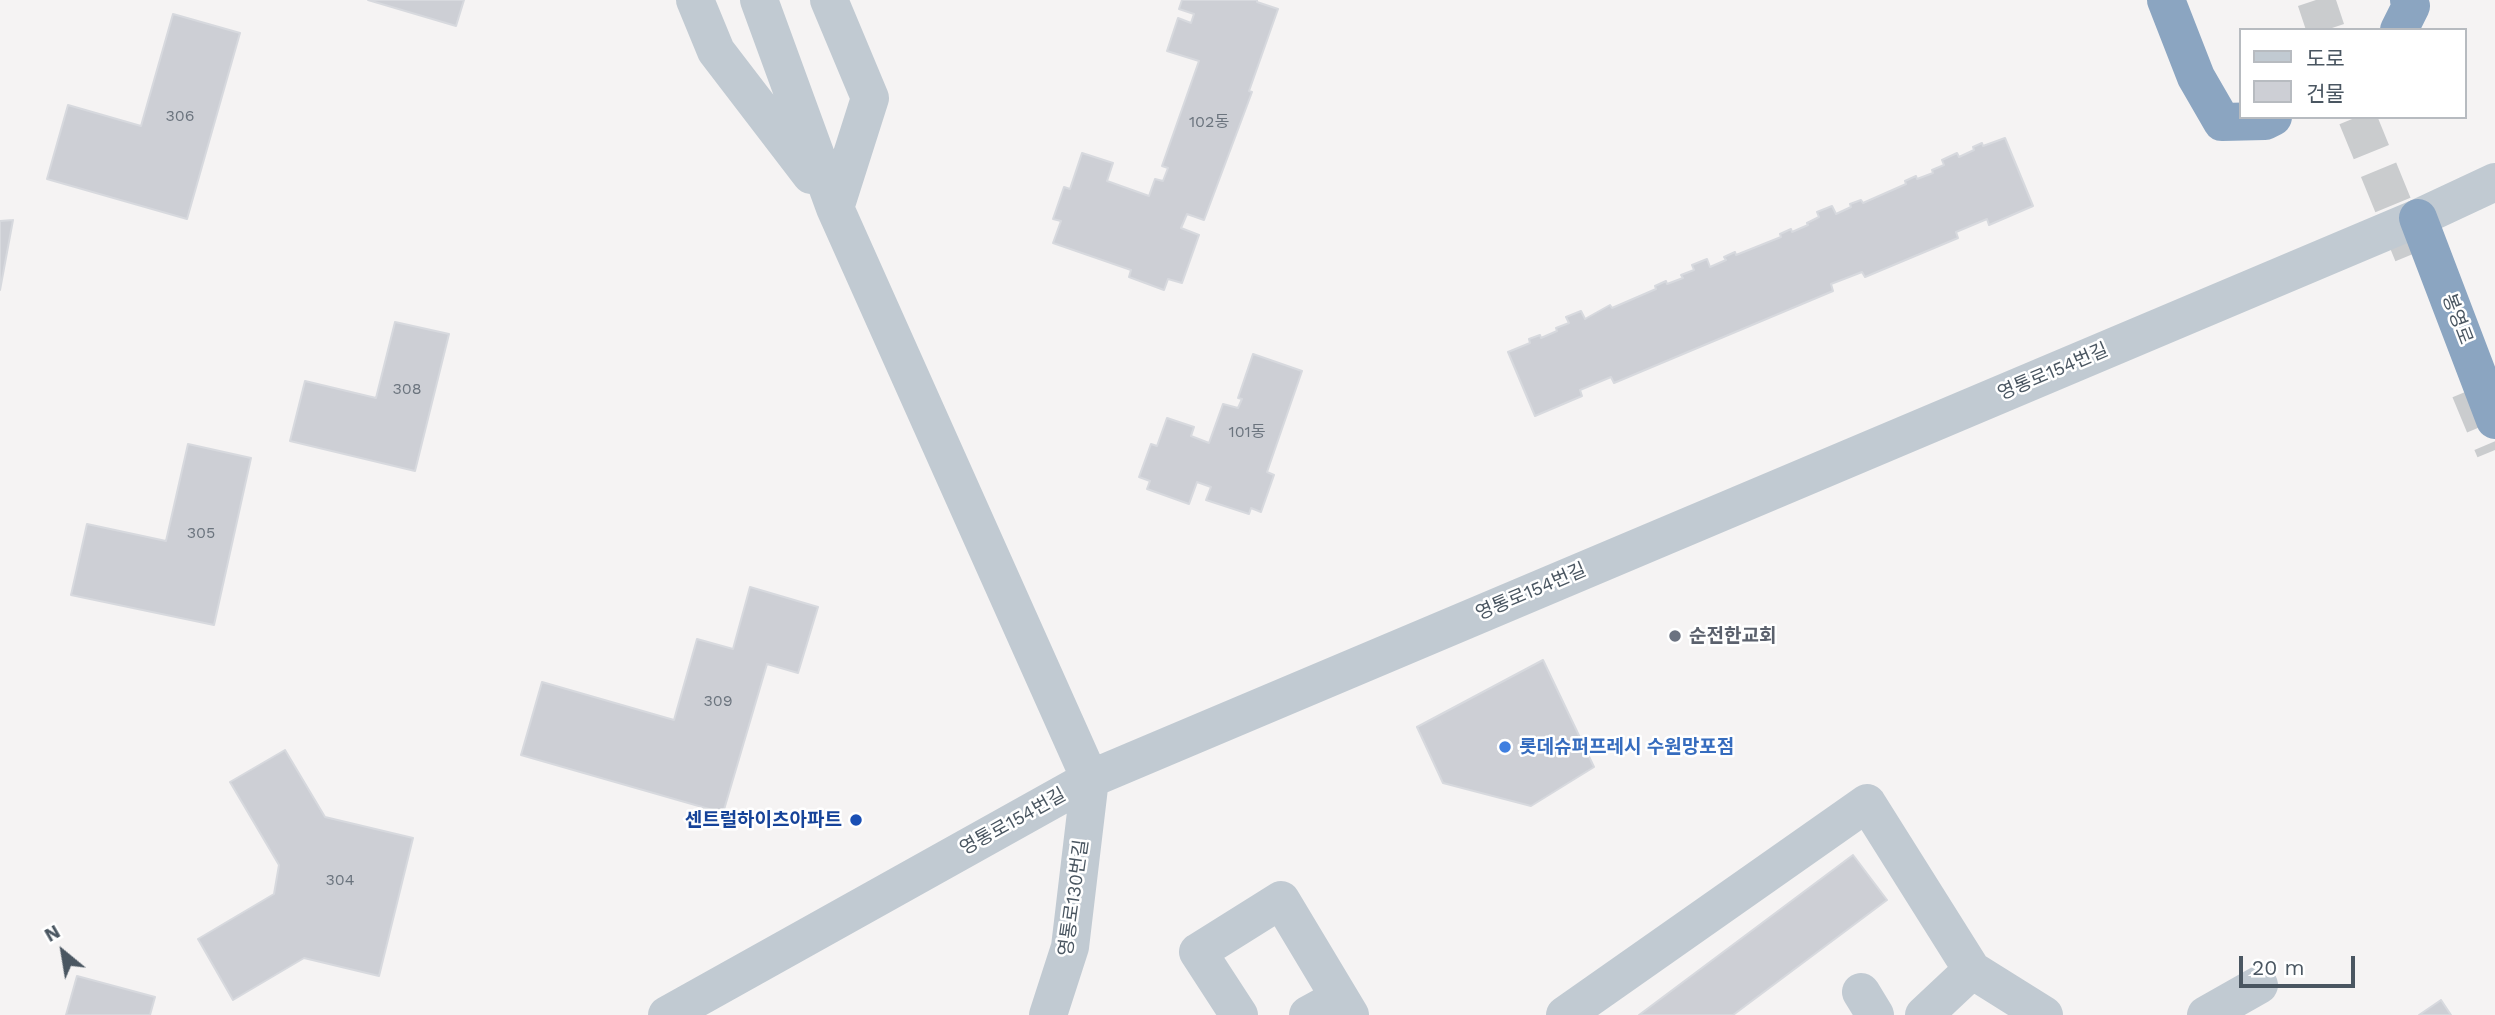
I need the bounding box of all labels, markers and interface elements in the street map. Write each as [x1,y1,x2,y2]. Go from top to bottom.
legend [2240,28,2467,119]
text: 도로 [2306,46,2345,71]
text: 건물 [2306,81,2345,106]
house number: 306 [165,106,195,126]
house number: 102동 [1189,112,1229,132]
street label: 봉영로 [2437,290,2477,348]
street label: 영통로154번길 [1994,339,2112,405]
house number: 308 [392,379,422,399]
house number: 101동 [1228,422,1266,442]
house number: 305 [187,523,215,543]
street label: 영통로154번길 [1472,559,1590,625]
place label: 순전한교회 [1689,625,1776,647]
marker: 순전한교회 [1667,628,1683,644]
house number: 309 [703,691,733,711]
place label: 롯데슈퍼프레시 수원망포점 [1519,736,1734,758]
marker: 롯데슈퍼프레시 수원망포점 [1497,739,1513,755]
street label: 영통로154번길 [956,784,1070,860]
place label: 센트럴하이츠아파트 [685,809,842,831]
marker: 센트럴하이츠아파트 [848,812,864,828]
street label: 영통로130번길 [1055,838,1093,958]
house number: 304 [325,870,355,890]
north arrow [28,917,98,987]
text: N [40,920,64,947]
scale bar [2243,942,2358,986]
text: 20 m [2252,955,2304,980]

